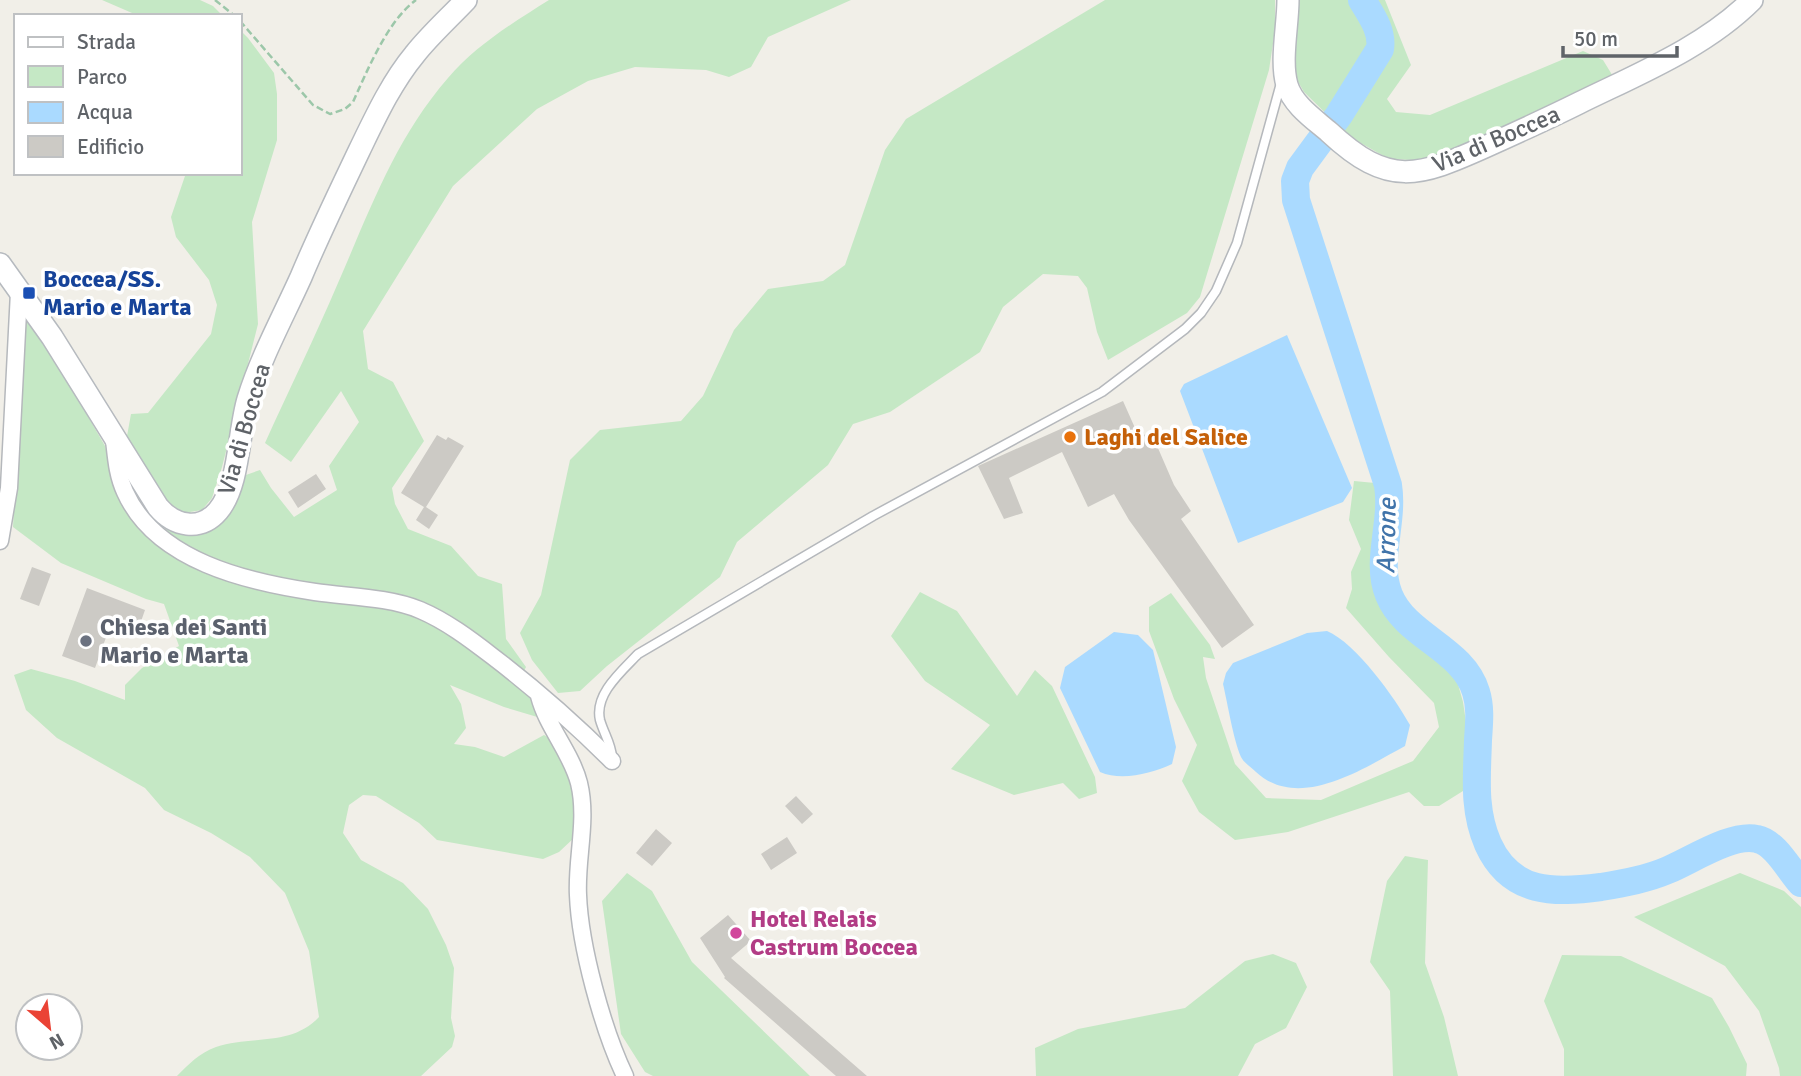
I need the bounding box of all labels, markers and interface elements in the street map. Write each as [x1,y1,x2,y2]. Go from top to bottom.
legend [14,14,242,175]
scale bar [1563,14,1677,58]
text: 50 m [1574,26,1618,52]
text: Strada [77,29,136,55]
text: Parco [77,64,127,90]
text: Acqua [77,99,133,125]
street label: Via di Boccea [1428,99,1564,179]
text: Edificio [77,134,144,160]
place label: Boccea/SS. Mario e Marta [43,264,192,322]
marker: Boccea/SS. Mario e Marta [21,285,37,301]
street label: Via di Boccea [211,360,277,498]
place label: Laghi del Salice [1084,422,1248,452]
marker: Laghi del Salice [1062,429,1078,445]
water label: Arrone [1370,496,1404,574]
place label: Chiesa dei Santi Mario e Marta [100,612,267,670]
marker: Chiesa dei Santi Mario e Marta [78,633,94,649]
place label: Hotel Relais Castrum Boccea [750,904,918,962]
marker: Hotel Relais Castrum Boccea [728,925,744,941]
north arrow [14,992,84,1062]
text: N [45,1027,68,1055]

